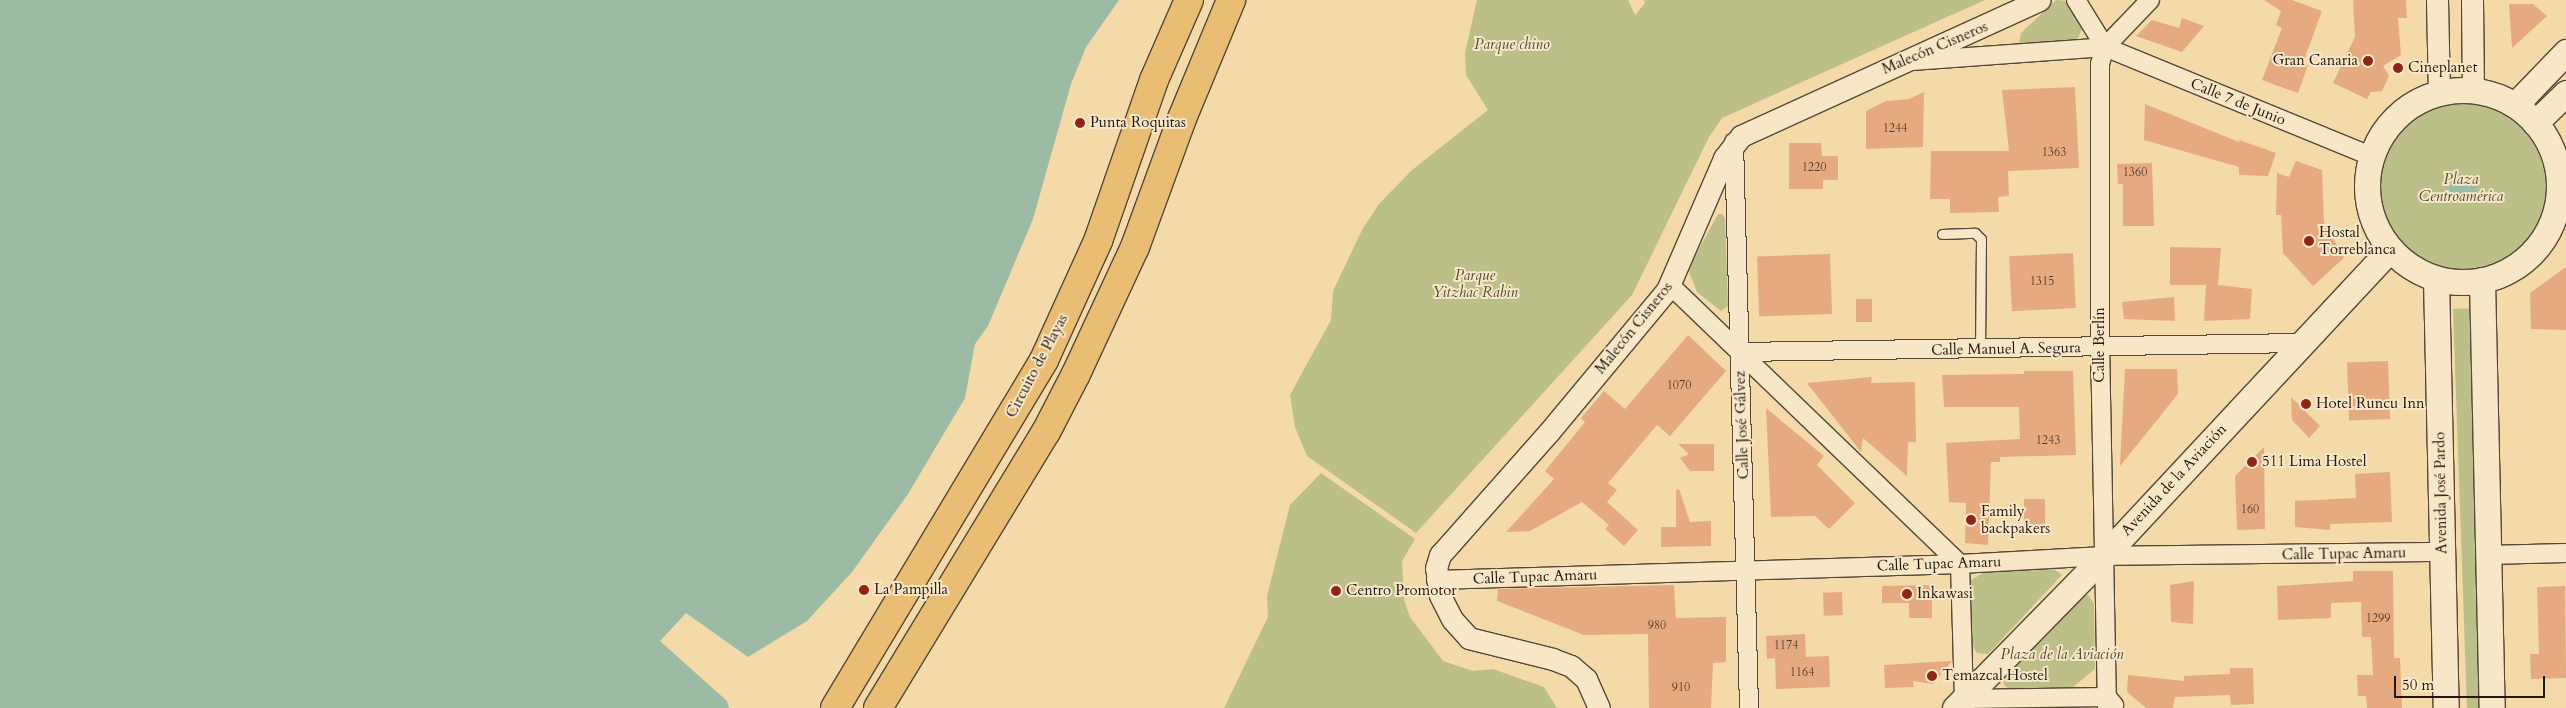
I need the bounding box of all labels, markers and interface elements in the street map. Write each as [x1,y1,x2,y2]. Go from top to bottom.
street label: Malecón Cisneros [1879,18,1991,78]
park label: Parque chino [1474,36,1550,54]
place label: Gran Canaria [2272,52,2358,70]
marker: Gran Canaria [2362,55,2374,67]
place label: Cineplanet [2408,59,2477,77]
marker: Cineplanet [2392,62,2404,74]
street label: Calle 7 de Junio [2188,75,2288,129]
place label: Punta Roquitas [1090,114,1186,132]
marker: Punta Roquitas [1074,117,1086,129]
house number: 1244 [1883,122,1907,136]
house number: 1363 [2042,146,2066,160]
house number: 1220 [1802,161,1826,175]
house number: 1360 [2123,166,2147,180]
park label: Plaza Centroamérica [2419,170,2503,205]
place label: Hostal Torreblanca [2319,223,2396,258]
marker: Hostal Torreblanca [2303,235,2315,247]
park label: Parque Yitzhac Rabin [1432,266,1518,301]
house number: 1315 [2030,275,2054,289]
street label: Malecón Cisneros [1591,278,1677,378]
street label: Calle Berlín [2091,307,2109,383]
street label: Circuito de Playas [1002,311,1072,421]
street label: Calle Manuel A. Segura [1931,339,2081,359]
street label: Calle José Gálvez [1731,370,1753,480]
house number: 1070 [1667,379,1691,393]
place label: Hotel Runcu Inn [2316,395,2424,413]
marker: Hotel Runcu Inn [2300,398,2312,410]
street label: Avenida de la Aviación [2118,420,2230,540]
street label: Avenida José Pardo [2431,432,2451,554]
house number: 1243 [2036,434,2060,448]
place label: 511 Lima Hostel [2262,453,2367,471]
marker: 511 Lima Hostel [2246,456,2258,468]
place label: Family backpakers [1981,502,2050,537]
house number: 160 [2241,503,2259,517]
marker: Family backpakers [1965,514,1977,526]
street label: Calle Tupac Amaru [2282,544,2406,564]
street label: Calle Tupac Amaru [1876,553,2002,575]
street label: Calle Tupac Amaru [1472,566,1598,588]
place label: La Pampilla [874,581,948,599]
place label: Centro Promotor [1346,582,1457,600]
marker: La Pampilla [858,584,870,596]
marker: Centro Promotor [1330,585,1342,597]
place label: Inkawasi [1917,585,1973,603]
marker: Inkawasi [1901,588,1913,600]
house number: 1299 [2366,612,2390,626]
house number: 980 [1648,619,1666,633]
house number: 1174 [1774,639,1798,653]
park label: Plaza de la Aviación [2001,646,2123,664]
house number: 1164 [1790,666,1814,680]
scale bar [2396,666,2547,698]
place label: Temazcal Hostel [1942,667,2048,685]
marker: Temazcal Hostel [1926,670,1938,682]
text: 50 m [2402,675,2434,695]
house number: 910 [1672,681,1690,695]

